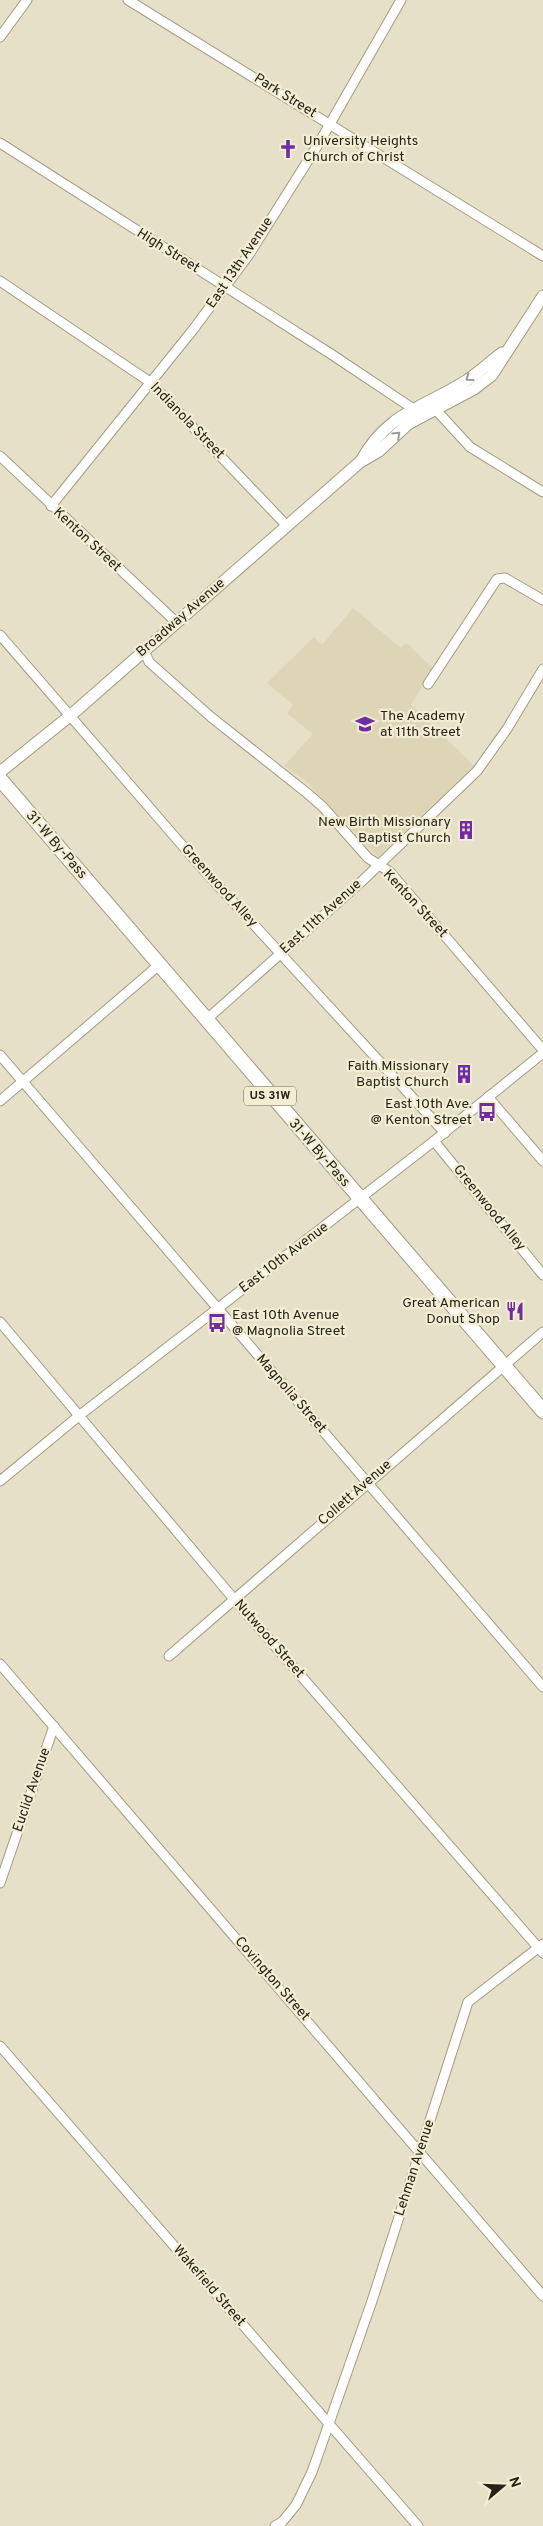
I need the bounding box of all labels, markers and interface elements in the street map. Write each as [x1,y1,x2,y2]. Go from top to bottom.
street label: Park Street [251,70,319,122]
place label: University Heights Church of Christ [303,133,418,166]
church icon: University Heights Church of Christ [277,138,299,160]
street label: East 13th Avenue [203,214,277,312]
street label: High Street [133,225,203,277]
one-way arrow [465,372,475,381]
street label: Indianola Street [146,379,228,463]
one-way arrow [392,432,401,441]
street label: Kenton Street [49,504,125,576]
street label: Broadway Avenue [133,575,229,661]
place label: The Academy at 11th Street [380,708,465,741]
school or university icon: The Academy at 11th Street [354,713,376,735]
street label: 31-W By-Pass [22,807,90,883]
place label: New Birth Missionary Baptist Church [318,814,451,847]
building icon: New Birth Missionary Baptist Church [455,819,477,841]
street label: Greenwood Alley [177,841,261,931]
street label: Kenton Street [379,866,451,942]
street label: East 11th Avenue [277,876,365,958]
place label: Faith Missionary Baptist Church [347,1058,449,1091]
building icon: Faith Missionary Baptist Church [453,1063,475,1085]
road number: US 31W [244,1086,296,1106]
place label: East 10th Ave. @ Kenton Street [371,1096,472,1129]
bus stop icon: East 10th Ave. @ Kenton Street [476,1101,498,1123]
street label: 31-W By-Pass [285,1115,353,1191]
street label: Greenwood Alley [449,1161,529,1255]
street label: East 10th Avenue [236,1219,332,1297]
place label: Great American Donut Shop [402,1295,500,1328]
restaurant icon: Great American Donut Shop [504,1300,526,1322]
place label: East 10th Avenue @ Magnolia Street [232,1307,345,1340]
bus stop icon: East 10th Avenue @ Magnolia Street [206,1312,228,1334]
street label: Magnolia Street [252,1351,330,1437]
street label: Collett Avenue [315,1457,395,1529]
street label: Nutwood Street [230,1596,308,1682]
street label: Euclid Avenue [10,1746,54,1834]
street label: Covington Street [231,1933,313,2025]
street label: Lehman Avenue [391,2118,439,2218]
street label: Wakefield Street [169,2242,249,2330]
north arrow [478,2461,528,2511]
text: N [504,2475,524,2490]

